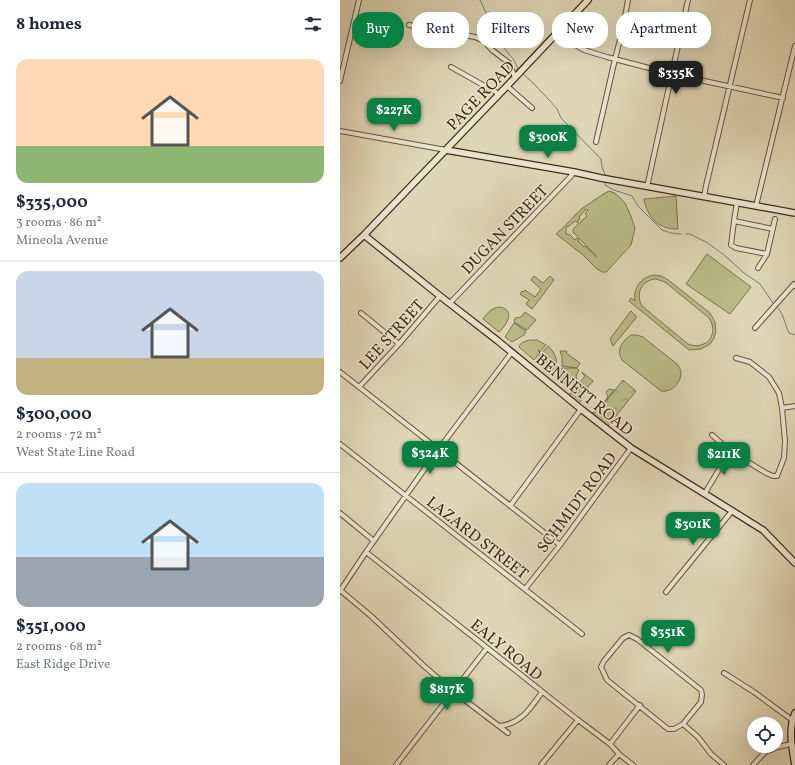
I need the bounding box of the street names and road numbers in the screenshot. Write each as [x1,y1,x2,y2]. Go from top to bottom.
street label: PAGE ROAD [443,56,521,136]
street label: DUGAN STREET [457,181,554,280]
street label: LEE STREET [355,295,430,375]
street label: BENNETT ROAD [530,349,637,442]
street label: SCHMIDT ROAD [532,448,623,558]
street label: LAZARD STREET [421,492,532,585]
street label: EALY ROAD [465,615,547,687]

